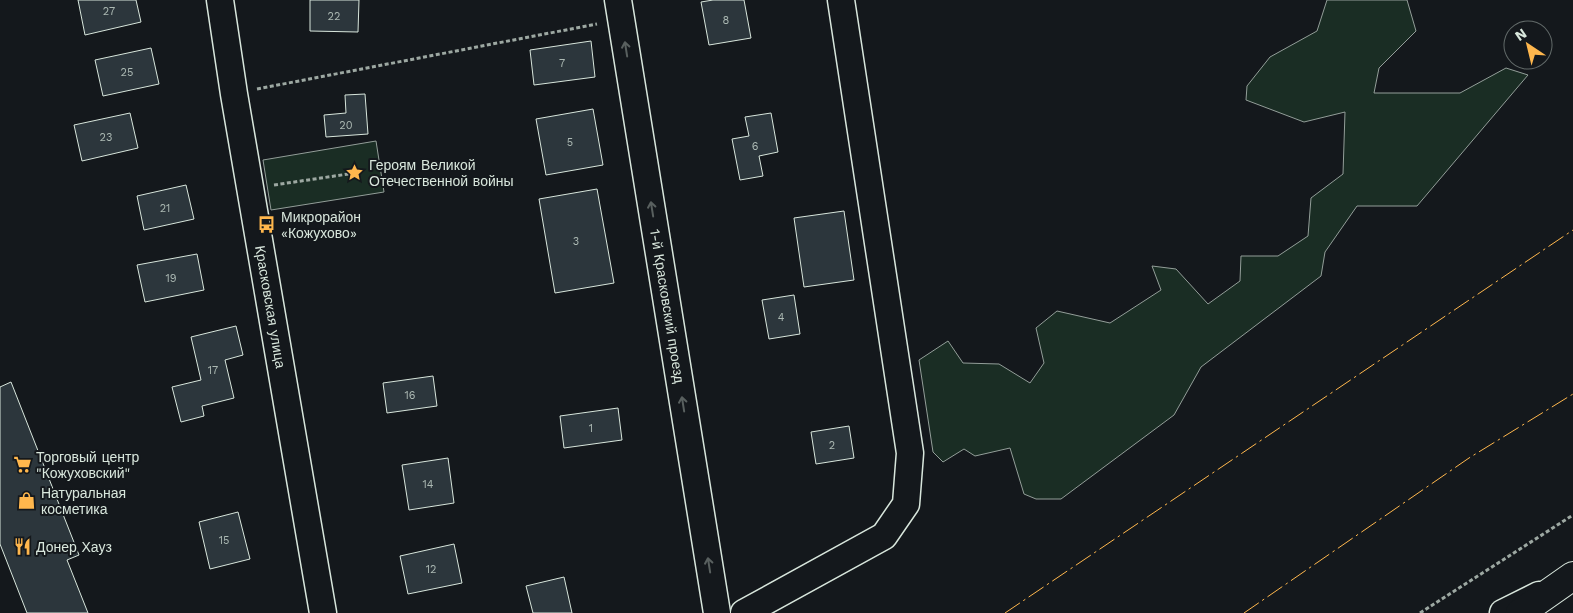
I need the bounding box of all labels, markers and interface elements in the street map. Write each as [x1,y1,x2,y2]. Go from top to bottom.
house number: 27 [103,5,115,18]
house number: 22 [328,10,340,23]
house number: 8 [723,14,730,27]
north arrow [1503,20,1553,70]
text: N [1512,25,1529,44]
one-way arrow [621,41,631,57]
house number: 7 [559,57,565,70]
house number: 25 [121,66,133,79]
house number: 20 [339,119,353,132]
house number: 23 [100,131,112,144]
house number: 5 [567,136,573,149]
house number: 6 [752,140,759,153]
place label: Героям Великой Отечественной войны [369,157,514,189]
place icon: Героям Великой Отечественной войны [345,163,365,183]
house number: 21 [160,202,170,215]
one-way arrow [647,202,657,218]
place label: Микрорайон «Кожухово» [281,209,361,241]
bus stop icon: Микрорайон «Кожухово» [257,215,277,235]
street label: 1-й Красковский проезд [647,228,688,384]
house number: 3 [573,235,579,248]
street label: Красковская улица [252,244,289,370]
house number: 19 [165,272,177,285]
house number: 4 [778,311,785,324]
house number: 17 [208,364,218,377]
house number: 16 [405,389,416,402]
one-way arrow [678,397,688,413]
house number: 1 [589,422,593,435]
house number: 2 [829,439,835,452]
place label: Торговый центр "Кожуховский" [36,449,140,481]
supermarket icon: Торговый центр "Кожуховский" [12,455,32,475]
house number: 14 [422,478,434,491]
place label: Натуральная косметика [41,485,126,517]
shop icon: Натуральная косметика [17,491,37,511]
house number: 15 [219,534,229,547]
restaurant icon: Донер Хауз [12,537,32,557]
place label: Донер Хауз [36,539,112,555]
one-way arrow [704,557,714,573]
house number: 12 [426,563,436,576]

